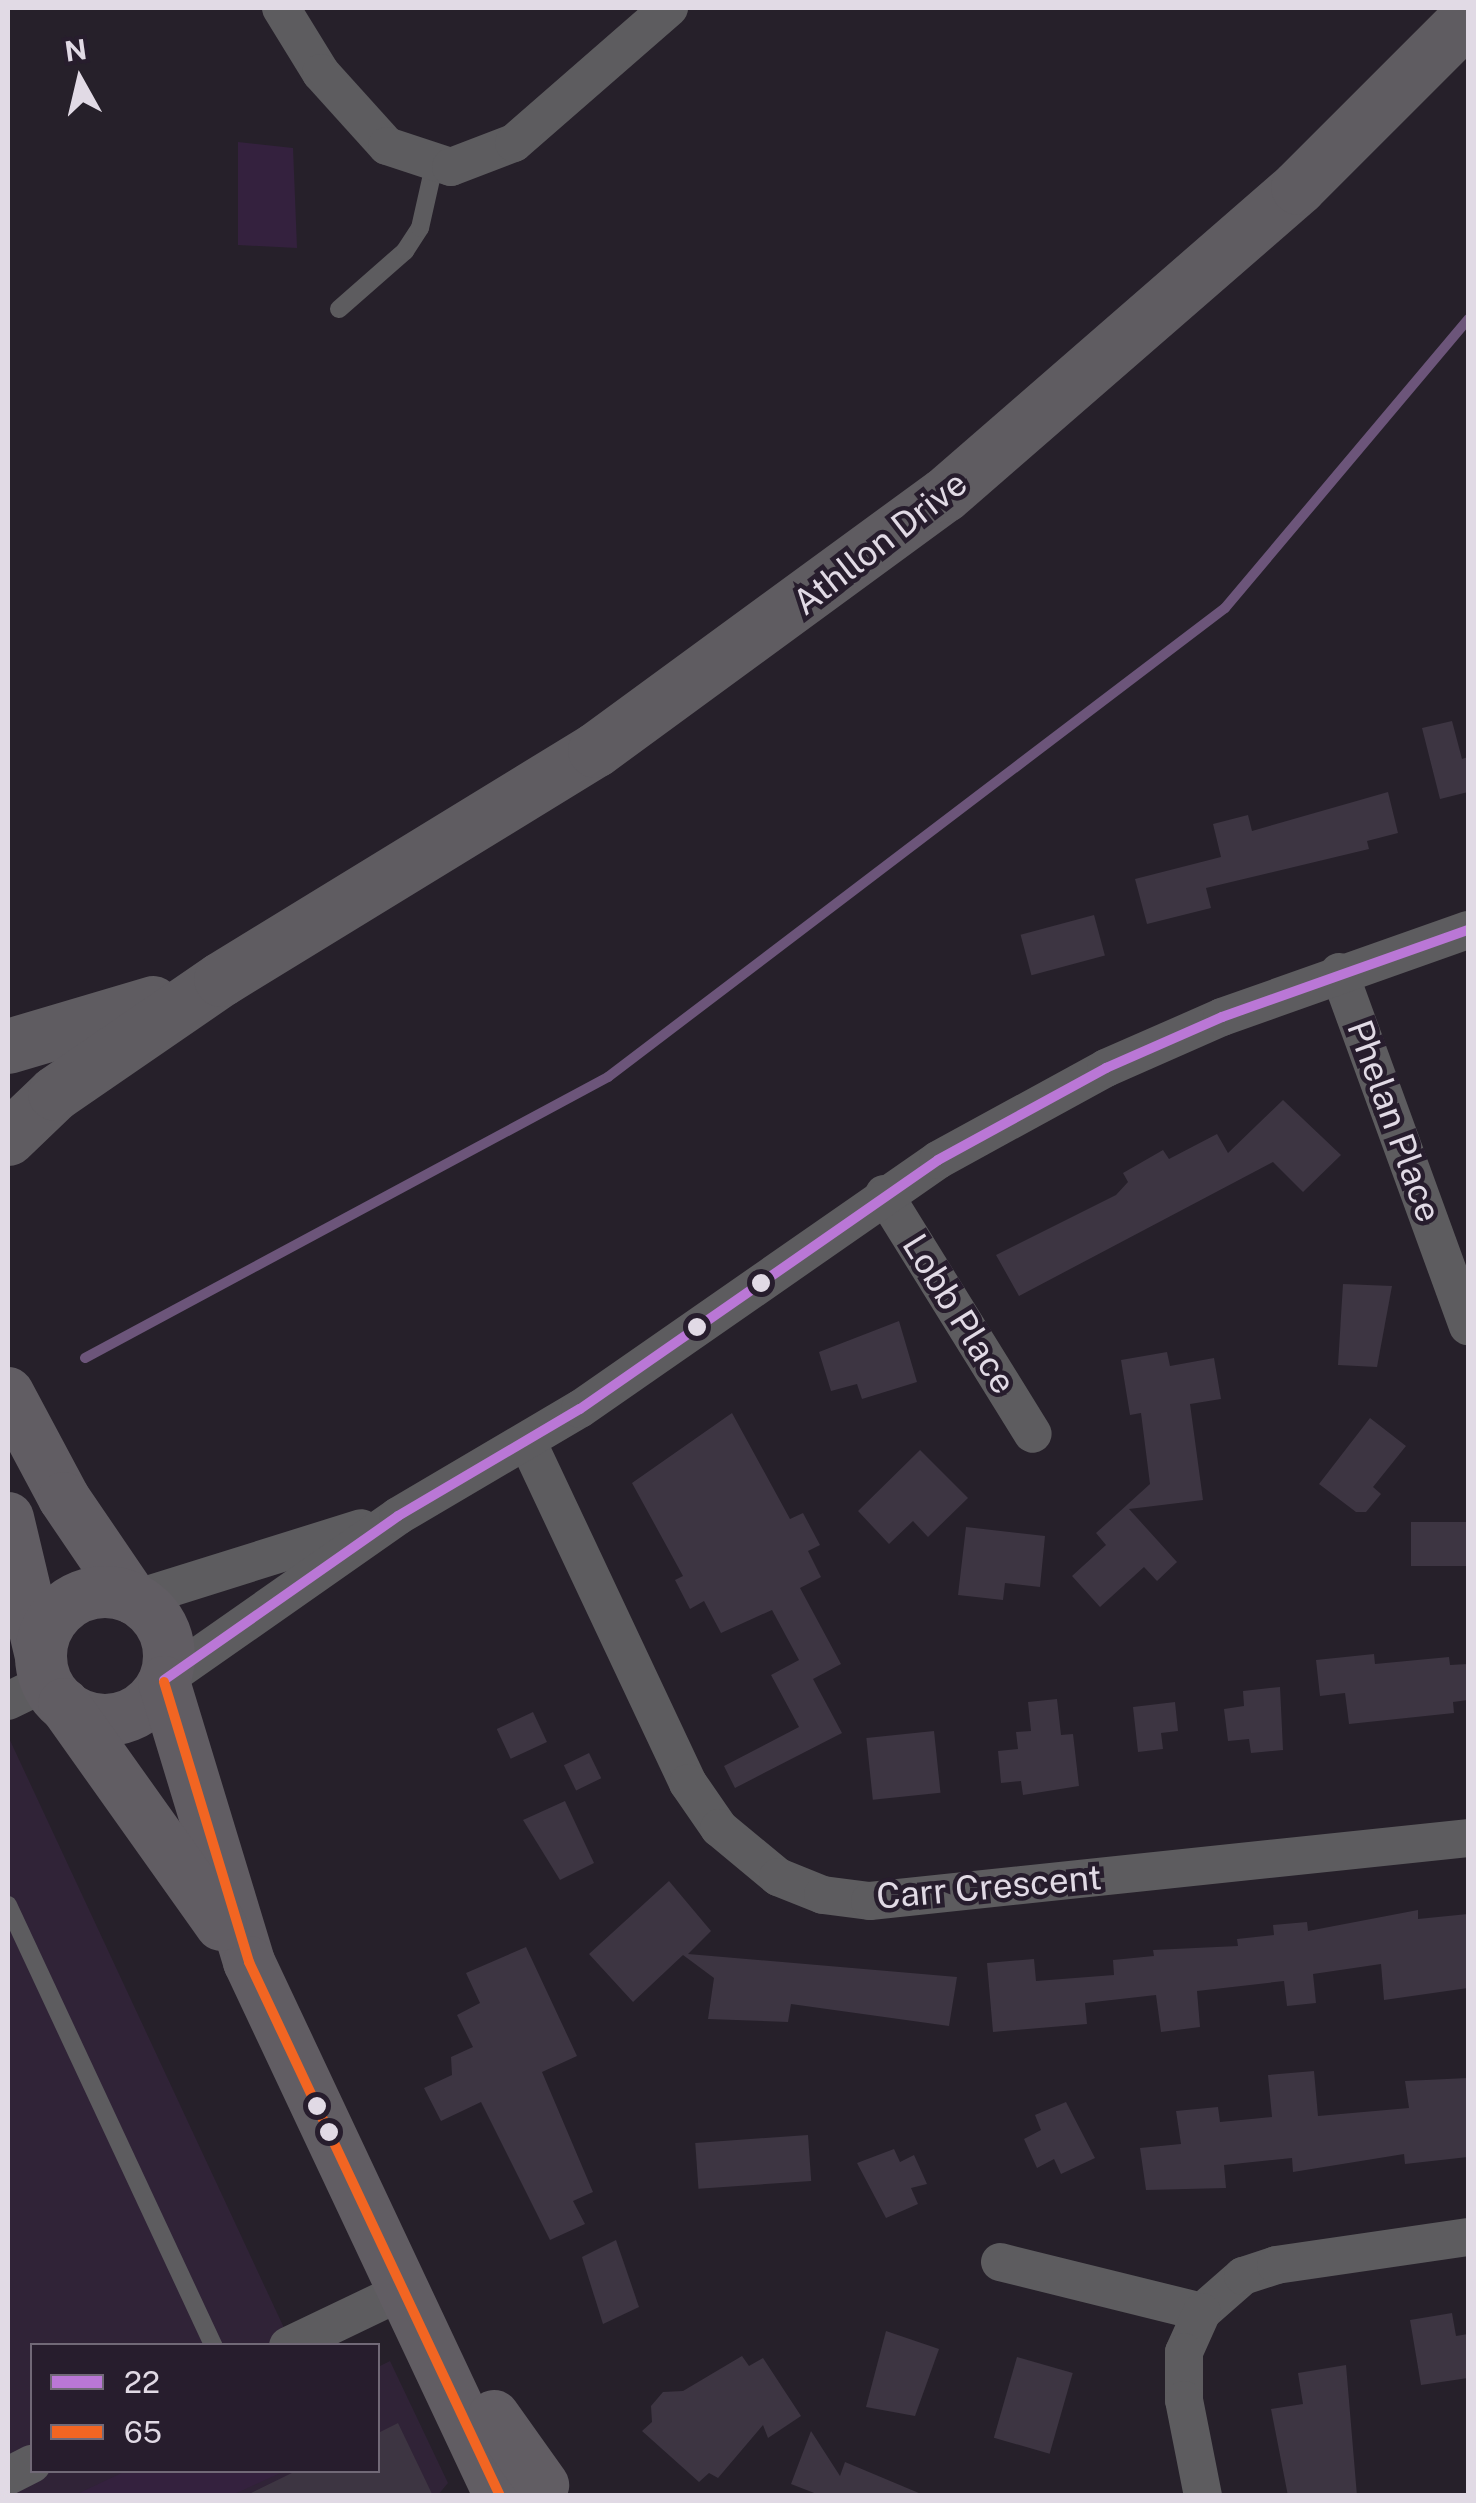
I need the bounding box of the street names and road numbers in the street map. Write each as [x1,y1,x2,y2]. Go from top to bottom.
street label: Athllon Drive [785,462,975,624]
street label: Phelan Place [1338,1014,1450,1228]
street label: Lobb Place [893,1226,1025,1402]
street label: Carr Crescent [875,1856,1103,1918]

